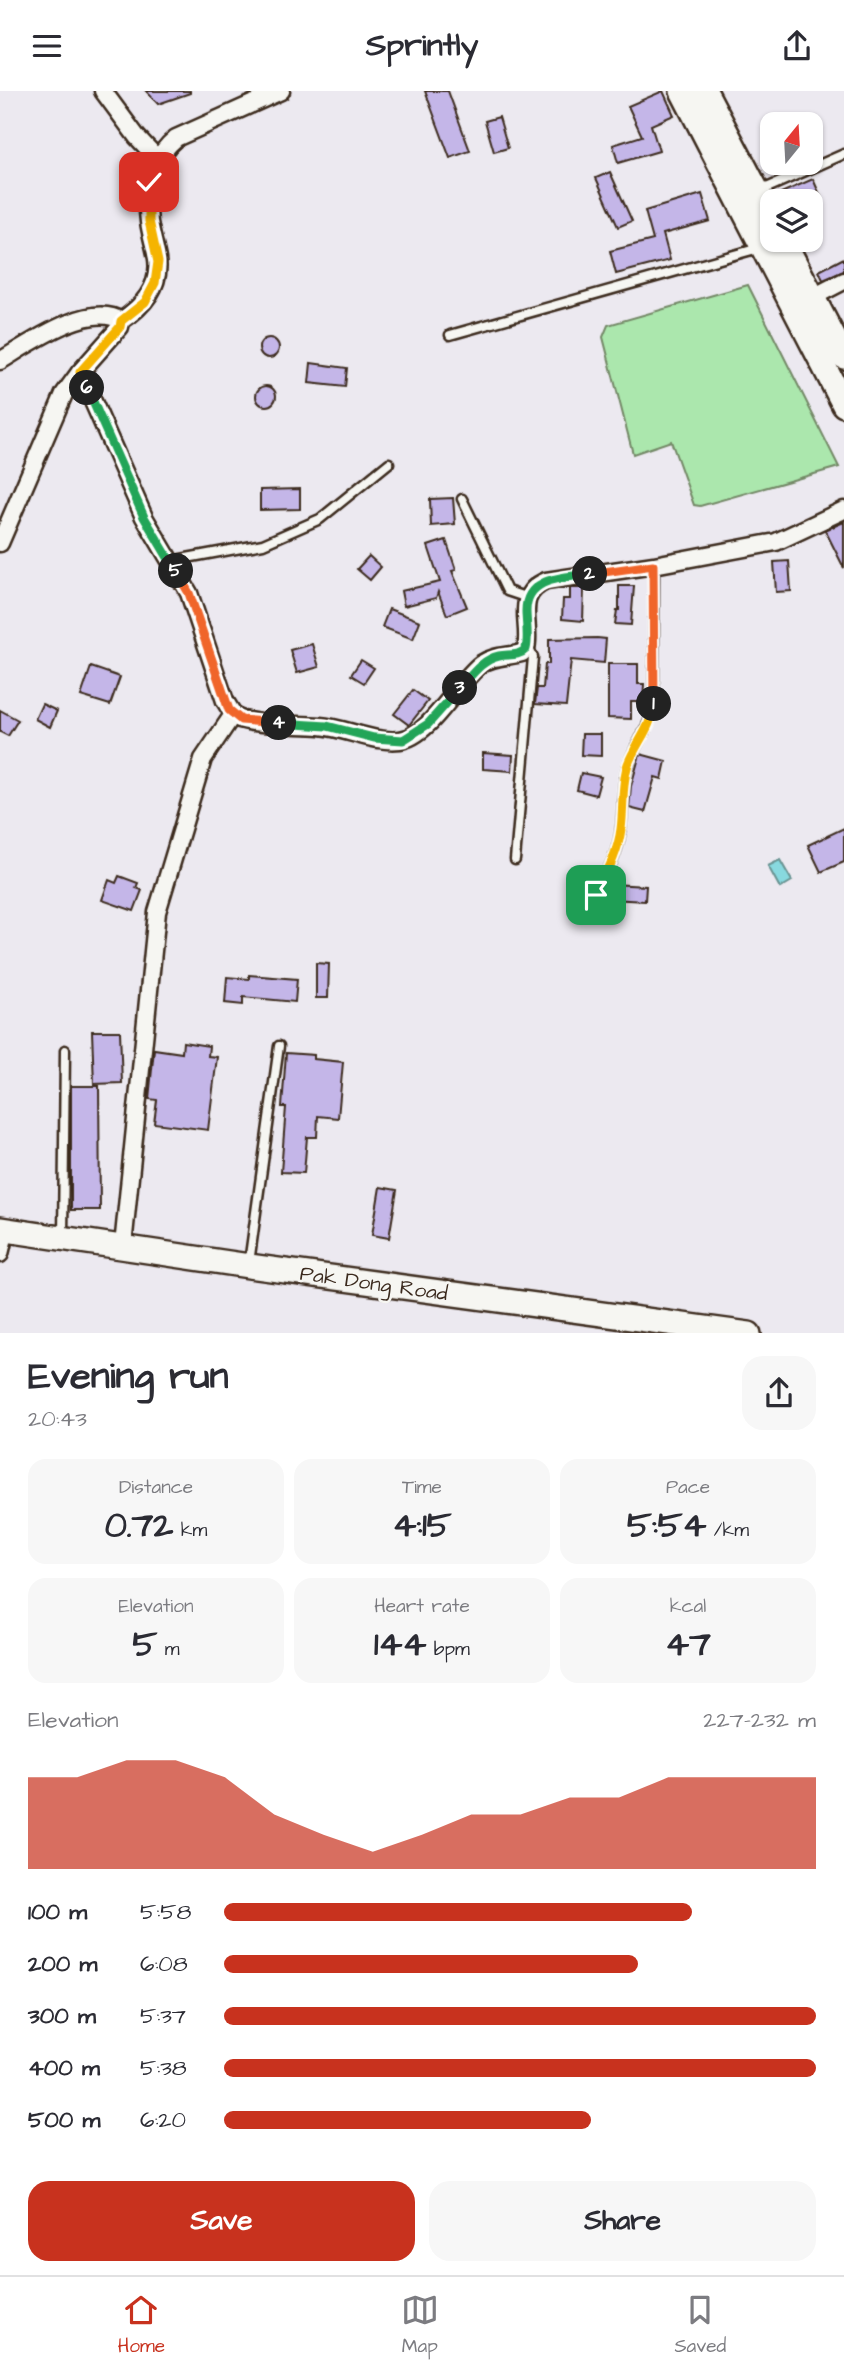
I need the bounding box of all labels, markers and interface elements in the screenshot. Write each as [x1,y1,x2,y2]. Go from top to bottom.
text: Sprintly [366,23,478,68]
icon: menu [28,27,66,65]
icon: share [778,27,816,65]
north arrow [760,112,822,175]
map controls [760,112,823,252]
pin [119,152,179,212]
icon: check [130,163,168,201]
button: layers [760,189,823,252]
pin: 6 [70,371,104,405]
text: 6 [81,374,92,401]
pin: 5 [158,553,194,589]
text: 5 [169,557,182,584]
pin: 2 [572,557,608,591]
text: 2 [584,560,595,587]
pin: 3 [442,671,477,705]
text: 3 [455,674,464,701]
pin: 1 [636,687,672,721]
text: 1 [652,690,655,717]
pin: 4 [262,705,296,741]
text: 4 [272,709,285,736]
pin [566,865,626,925]
icon: arrive [577,876,615,914]
street label: Pak Dong Road [298,1259,450,1310]
text: Evening run [28,1351,229,1403]
button: share [742,1356,816,1430]
text: 20:43 [28,1403,87,1435]
text: Distance [119,1474,193,1501]
text: Time [402,1474,442,1501]
text: Pace [666,1474,710,1501]
text: 0.72 [105,1501,173,1550]
text: 4:15 [393,1501,451,1550]
text: 5:54 [627,1501,706,1550]
text: km [173,1517,207,1544]
text: /km [706,1517,749,1544]
text: Elevation [119,1593,193,1620]
text: Heart rate [374,1593,470,1620]
text: kcal [670,1593,706,1620]
text: 5 [132,1620,157,1669]
text: 144 [374,1620,426,1669]
text: 47 [665,1620,711,1669]
text: m [157,1636,180,1663]
text: bpm [426,1636,470,1663]
text: Elevation [28,1704,119,1736]
text: 227–232 m [703,1704,816,1736]
text: 100 m [28,1896,87,1928]
text: 5:58 [140,1896,191,1928]
text: 200 m [28,1948,97,1980]
text: 6:08 [140,1948,188,1980]
text: 300 m [28,2000,96,2032]
text: 5:37 [140,2000,186,2032]
text: 400 m [28,2052,100,2084]
text: 5:38 [140,2052,187,2084]
text: 500 m [28,2104,100,2136]
text: 6:20 [140,2104,186,2136]
button: Save [28,2181,415,2261]
button: Share [429,2181,816,2261]
tab: Home [118,2291,165,2360]
tab: Map [401,2291,439,2360]
tab: Saved [674,2291,726,2360]

